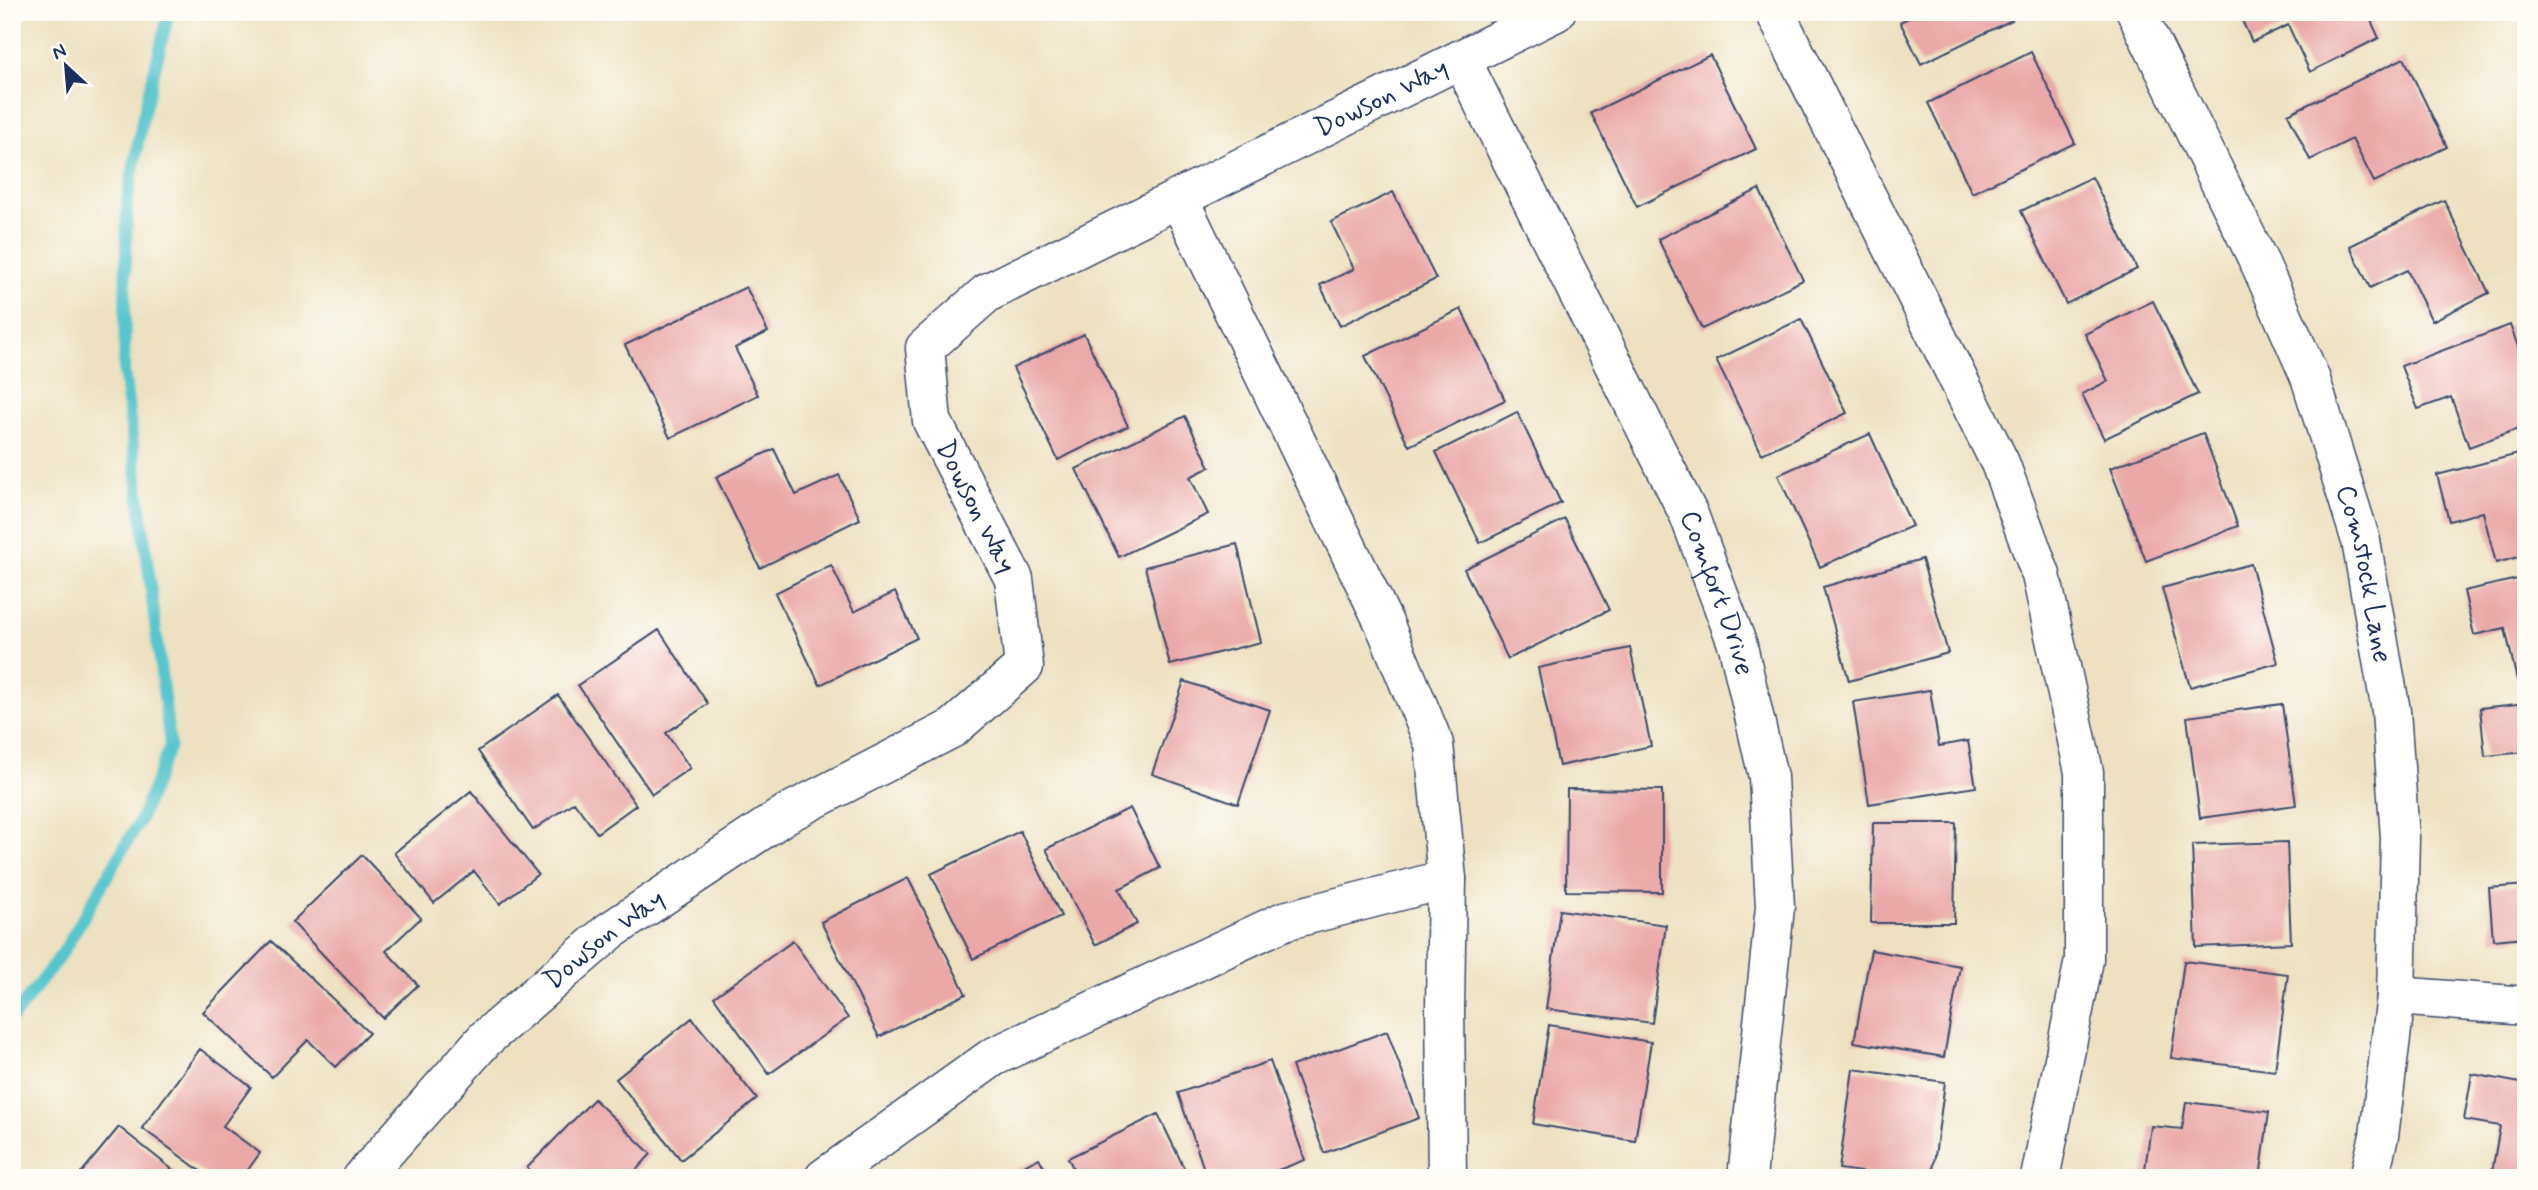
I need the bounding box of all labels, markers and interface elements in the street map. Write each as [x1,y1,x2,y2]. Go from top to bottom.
north arrow [32,32,102,102]
text: N [48,38,70,66]
street label: Dowson Way [1308,49,1455,147]
street label: Dowson Way [926,434,1024,580]
street label: Comstock Lane [2326,480,2401,666]
street label: Comfort Drive [1670,505,1763,679]
street label: Dowson Way [536,881,672,999]

